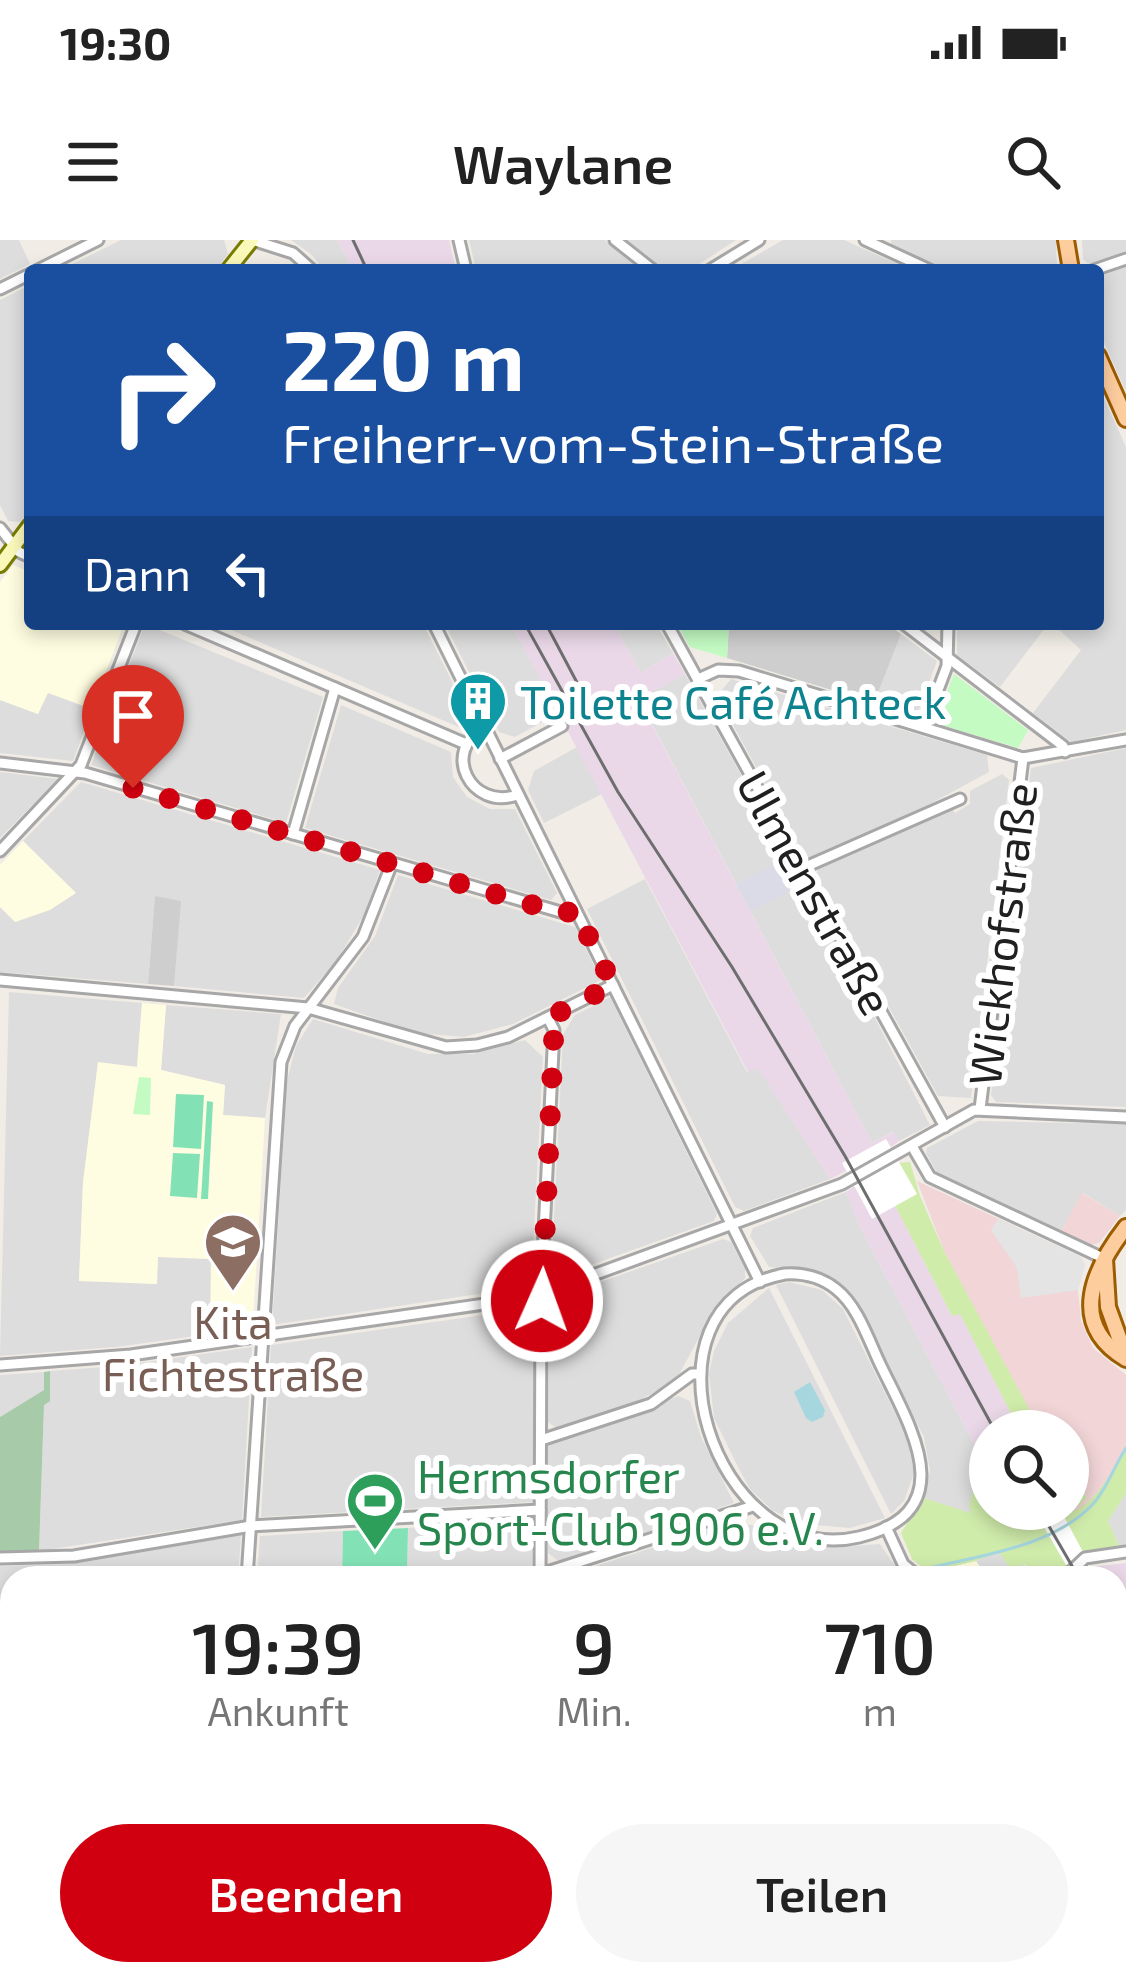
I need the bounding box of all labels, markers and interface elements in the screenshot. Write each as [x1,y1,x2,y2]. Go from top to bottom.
text: 19:30 [60,15,171,69]
icon: menu [60,129,126,195]
icon: search [1000,129,1066,195]
text: Waylane [453,130,673,195]
text: 220 m [282,307,525,408]
icon: right [84,312,240,468]
text: Freiherr-vom-Stein-Straße [282,409,944,474]
icon: left [215,540,281,606]
text: Dann [84,546,191,600]
pin [82,665,184,788]
building icon: Toilette Café Achteck [447,670,509,752]
place label: Toilette Café Achteck [520,674,947,728]
icon: arrive [100,683,166,749]
street label: Ulmenstraße [727,761,905,1023]
street label: Wickhofstraße [956,779,1046,1089]
school or university icon: Kita Fichtestraße [202,1211,264,1293]
position arrow [479,1238,605,1364]
place label: Kita Fichtestraße [102,1294,364,1400]
map controls [969,1410,1089,1530]
button: search [969,1410,1089,1530]
place label: Hermsdorfer Sport-Club 1906 e.V. [417,1448,824,1554]
sports icon: Hermsdorfer Sport-Club 1906 e.V. [344,1470,406,1552]
text: 19:39 [192,1602,364,1688]
text: 9 [573,1602,615,1688]
text: 710 [824,1602,936,1688]
text: Ankunft [207,1687,349,1734]
text: Min. [556,1687,632,1734]
text: m [863,1687,897,1734]
button: Beenden [60,1824,552,1962]
button: Teilen [576,1824,1068,1962]

